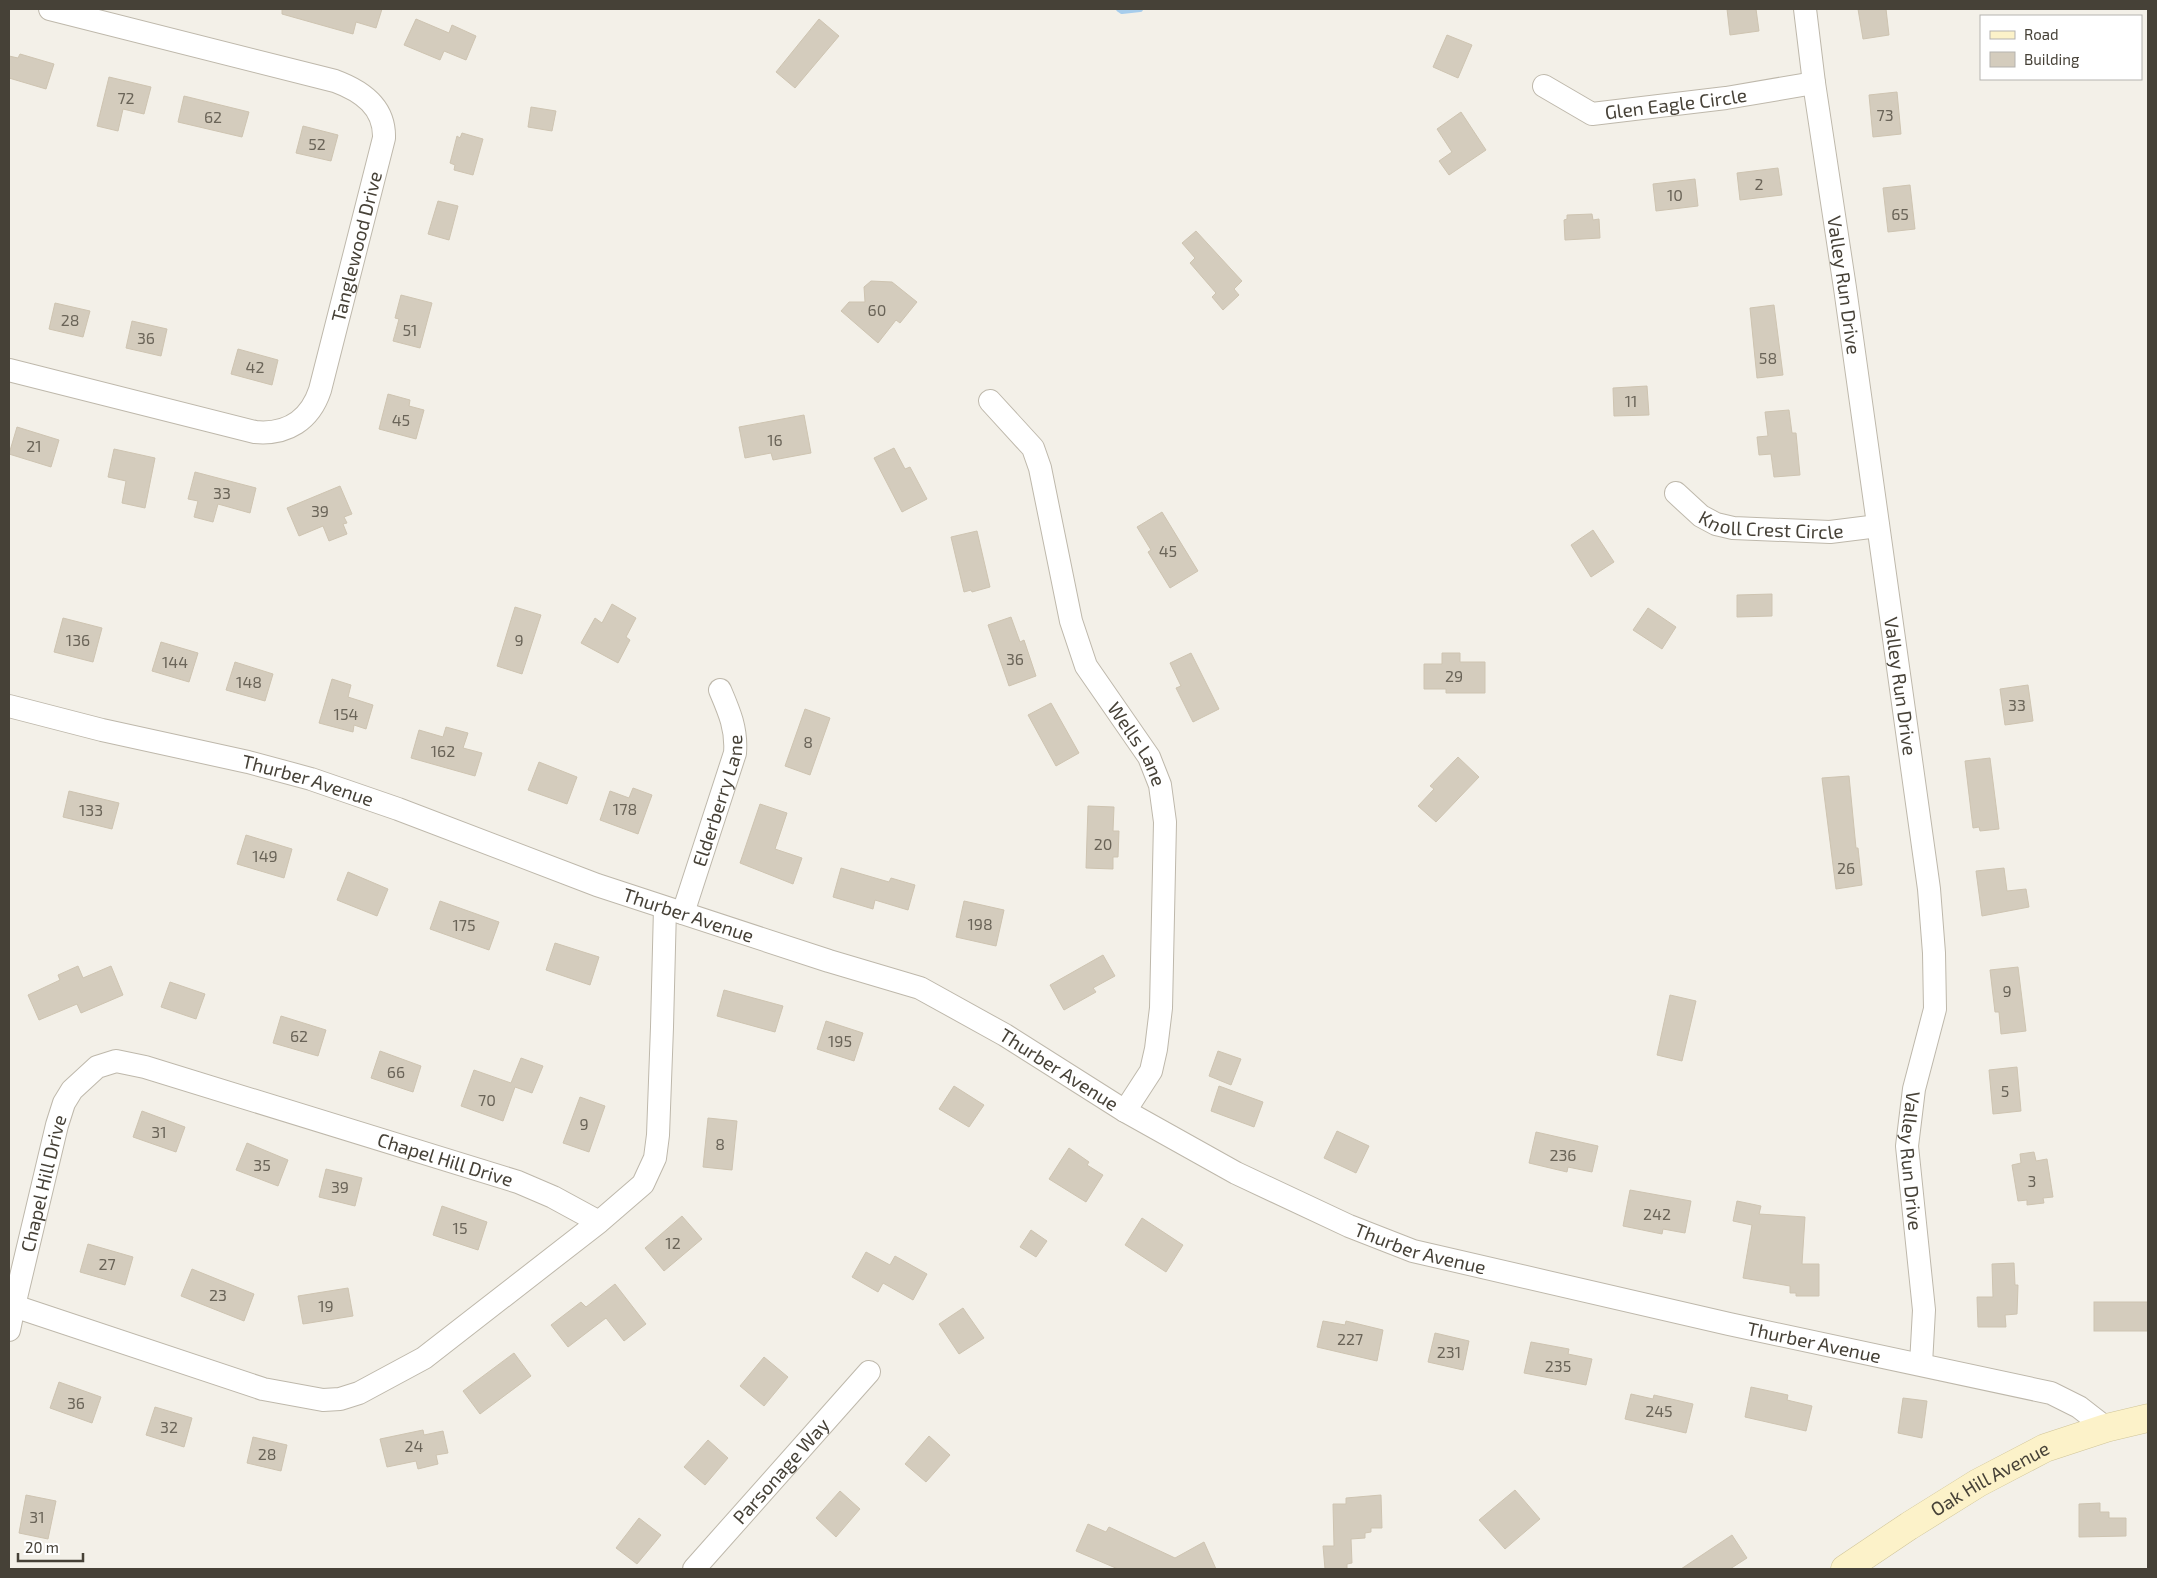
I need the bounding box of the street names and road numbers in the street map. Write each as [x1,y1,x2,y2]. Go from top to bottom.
street label: Glen Eagle Circle [1603,83,1749,123]
street label: Tanglewood Drive [326,169,386,324]
street label: Valley Run Drive [1823,214,1866,356]
street label: Knoll Crest Circle [1695,505,1845,543]
street label: Valley Run Drive [1880,615,1922,757]
street label: Wells Lane [1103,697,1171,789]
street label: Elderberry Lane [687,734,746,869]
street label: Thurber Avenue [240,749,377,811]
street label: Thurber Avenue [620,882,757,947]
street label: Thurber Avenue [996,1023,1123,1115]
street label: Valley Run Drive [1896,1090,1928,1232]
street label: Chapel Hill Drive [15,1111,71,1254]
street label: Chapel Hill Drive [375,1127,516,1191]
street label: Thurber Avenue [1351,1217,1488,1278]
street label: Thurber Avenue [1745,1316,1883,1367]
street label: Parsonage Way [727,1413,834,1529]
street label: Oak Hill Avenue [1926,1436,2053,1521]

